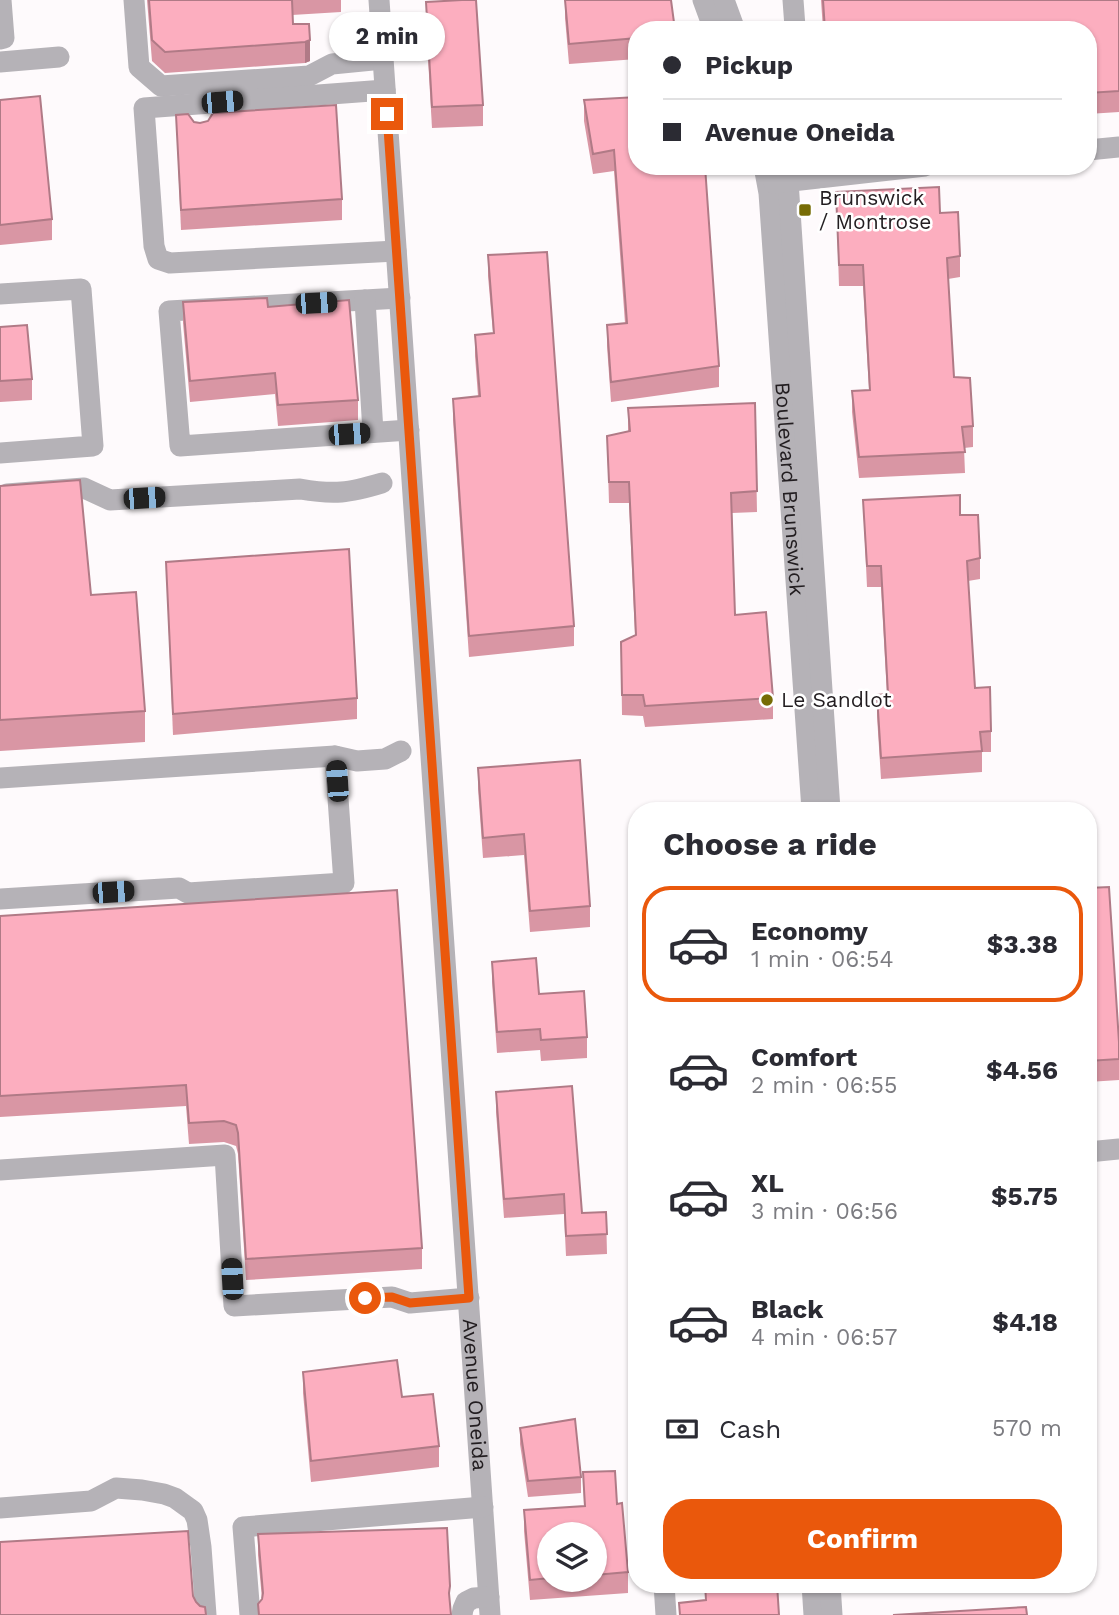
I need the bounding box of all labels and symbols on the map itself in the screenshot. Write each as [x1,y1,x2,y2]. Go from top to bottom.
callout: 2 min [329,12,445,61]
car [201,90,244,114]
route end [371,98,403,130]
place label: Brunswick / Montrose [819,185,931,234]
marker: Brunswick / Montrose [797,202,813,218]
car [295,291,338,315]
street label: Boulevard Brunswick [770,381,810,597]
car [328,422,371,446]
car [123,486,166,510]
place label: Le Sandlot [781,687,892,712]
marker: Le Sandlot [759,692,775,708]
car [326,759,349,803]
car [92,880,135,904]
car [221,1257,244,1301]
route start [349,1282,381,1314]
street label: Avenue Oneida [458,1318,493,1472]

